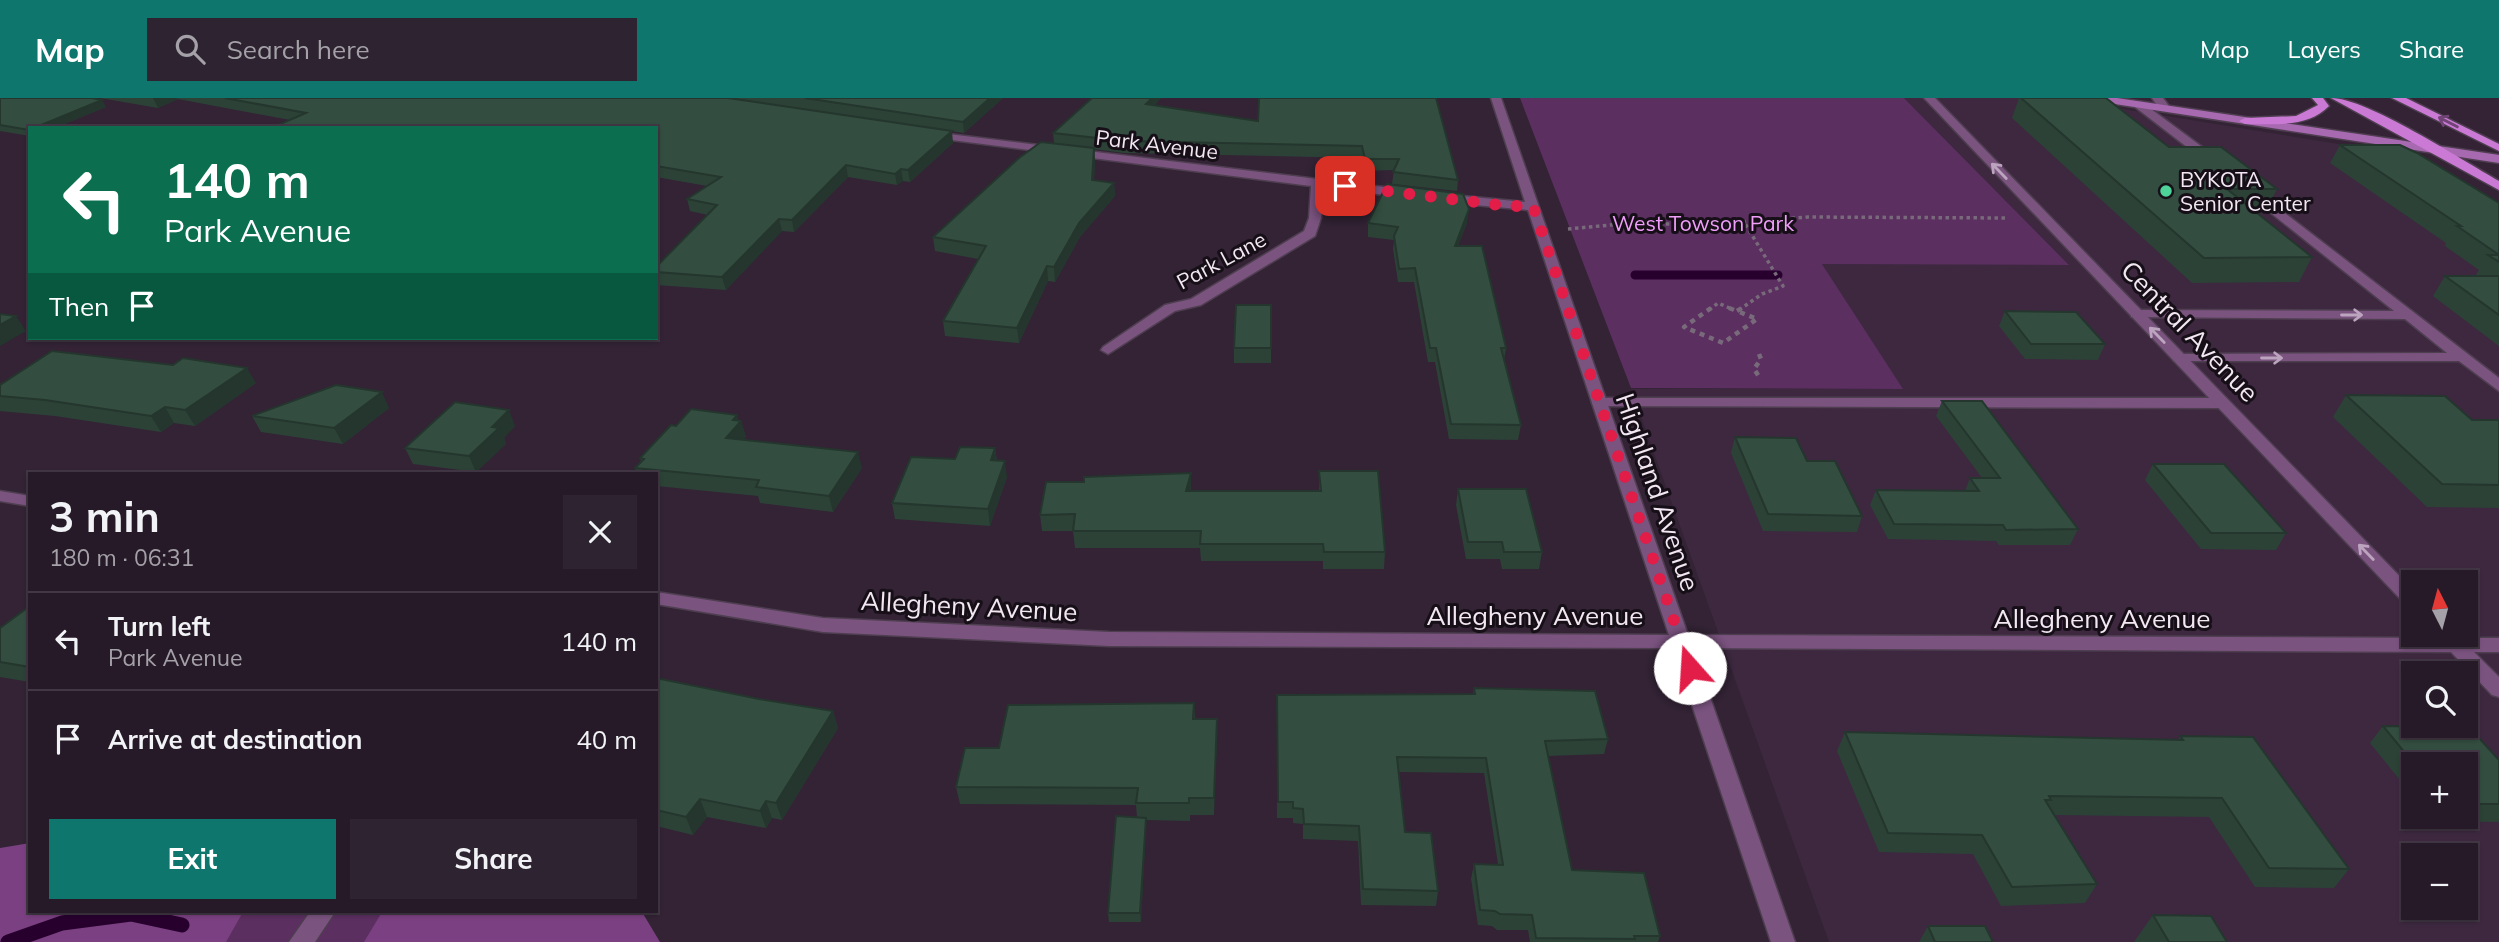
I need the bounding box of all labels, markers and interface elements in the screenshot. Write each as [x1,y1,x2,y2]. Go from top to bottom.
search box [147,18,637,81]
text: Map [35,29,105,70]
icon: search [171,30,209,68]
text: Search here [227,33,370,66]
text: Map [2200,34,2249,64]
text: Layers [2287,34,2361,64]
text: Share [2399,34,2464,64]
one-way arrow [2438,115,2459,129]
street label: Park Avenue [1094,124,1220,164]
text: 140 m [164,149,310,210]
icon: left [49,154,140,245]
pin [1315,156,1375,216]
one-way arrow [1991,163,2008,180]
place label: BYKOTA Senior Center [2180,166,2311,216]
icon: arrive [1326,167,1364,205]
marker: BYKOTA Senior Center [2158,183,2174,199]
text: Park Avenue [164,210,351,250]
park label: West Towson Park [1612,210,1794,236]
street label: Park Lane [1172,226,1270,294]
street label: Central Avenue [2114,253,2266,409]
icon: arrive [123,287,161,325]
text: Then [49,290,109,323]
one-way arrow [2340,308,2363,322]
one-way arrow [2149,327,2166,344]
one-way arrow [2260,351,2283,365]
street label: Highland Avenue [1609,389,1707,595]
text: 3 min [49,490,160,543]
button: close [563,495,637,569]
text: 180 m · 06:31 [49,543,194,572]
one-way arrow [2357,544,2374,561]
north arrow [2401,570,2478,648]
map controls [2401,570,2478,920]
street label: Allegheny Avenue [860,584,1078,628]
street label: Allegheny Avenue [1427,599,1643,632]
street label: Allegheny Avenue [1994,602,2210,635]
text: Turn left [108,610,210,643]
icon: left [49,622,87,660]
text: 140 m [561,625,637,658]
position arrow [1653,631,1727,705]
text: Park Avenue [108,643,243,672]
button: search [2401,661,2478,738]
icon: arrive [49,720,87,758]
text: Arrive at destination [108,723,363,756]
text: 40 m [576,723,637,756]
button: + [2401,752,2478,829]
button: Exit [49,819,336,899]
button: Share [350,819,637,899]
button: − [2401,843,2478,920]

